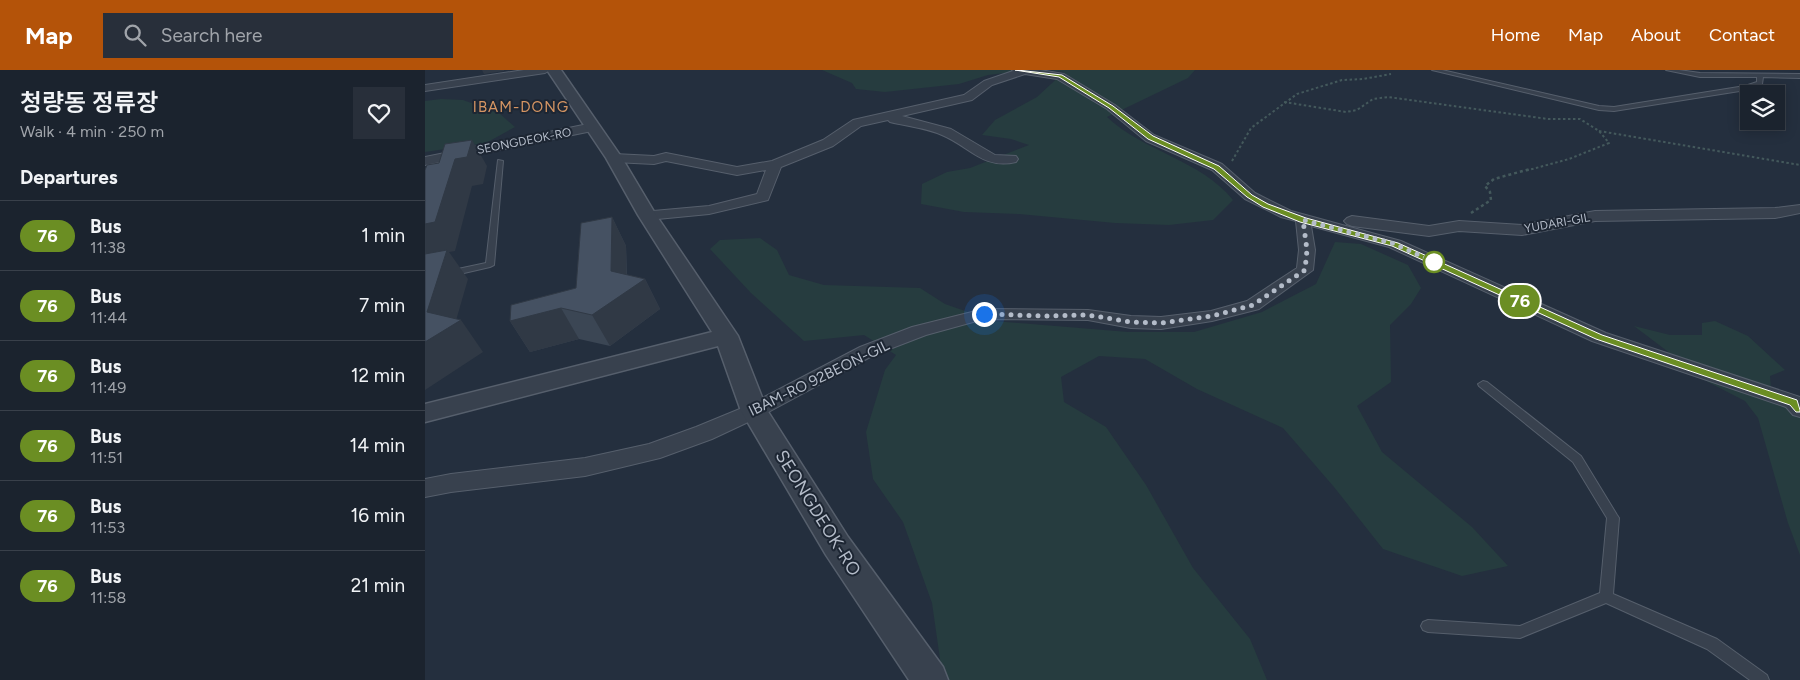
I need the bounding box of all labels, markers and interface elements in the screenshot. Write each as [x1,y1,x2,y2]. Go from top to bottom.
search box [103,13,453,58]
text: Map [25,21,73,50]
icon: search [121,21,149,49]
text: Search here [161,24,262,47]
text: Home [1491,24,1540,46]
text: Map [1568,24,1603,46]
text: About [1631,24,1681,46]
text: Contact [1709,24,1775,46]
map controls [1740,85,1785,130]
button: layers [1740,85,1785,130]
button: heart [353,87,405,139]
text: 청량동 정류장 [20,88,158,117]
district label: IBAM-DONG [473,98,569,116]
text: Walk · 4 min · 250 m [20,122,164,141]
street label: SEONGDEOK-RO [476,125,572,157]
text: Departures [20,166,118,189]
street label: YUDARI-GIL [1523,210,1592,236]
text: Bus [90,215,121,238]
text: 1 min [361,224,405,247]
text: 76 [37,225,58,247]
text: 11:38 [90,238,126,257]
unlabelled marker [1423,251,1445,273]
text: Bus [90,285,121,308]
line badge: 76 [1497,285,1543,317]
text: 76 [1510,290,1530,312]
text: 7 min [359,294,405,317]
text: 76 [37,295,58,317]
your location [972,302,997,327]
text: 11:44 [90,308,127,327]
street label: IBAM-RO 92BEON-GIL [746,336,893,420]
text: Bus [90,355,121,378]
text: 12 min [351,364,405,387]
text: 76 [37,365,58,387]
text: 11:49 [90,378,126,397]
text: Bus [90,425,121,448]
text: 14 min [349,434,405,457]
text: 76 [37,435,58,457]
street label: SEONGDEOK-RO [771,446,866,580]
text: 11:51 [90,448,123,467]
text: Bus [90,495,121,518]
text: 16 min [351,504,405,527]
text: 76 [37,505,58,527]
text: 11:53 [90,518,125,537]
text: Bus [90,565,121,588]
text: 21 min [351,574,405,597]
text: 76 [37,575,58,597]
text: 11:58 [90,588,126,607]

